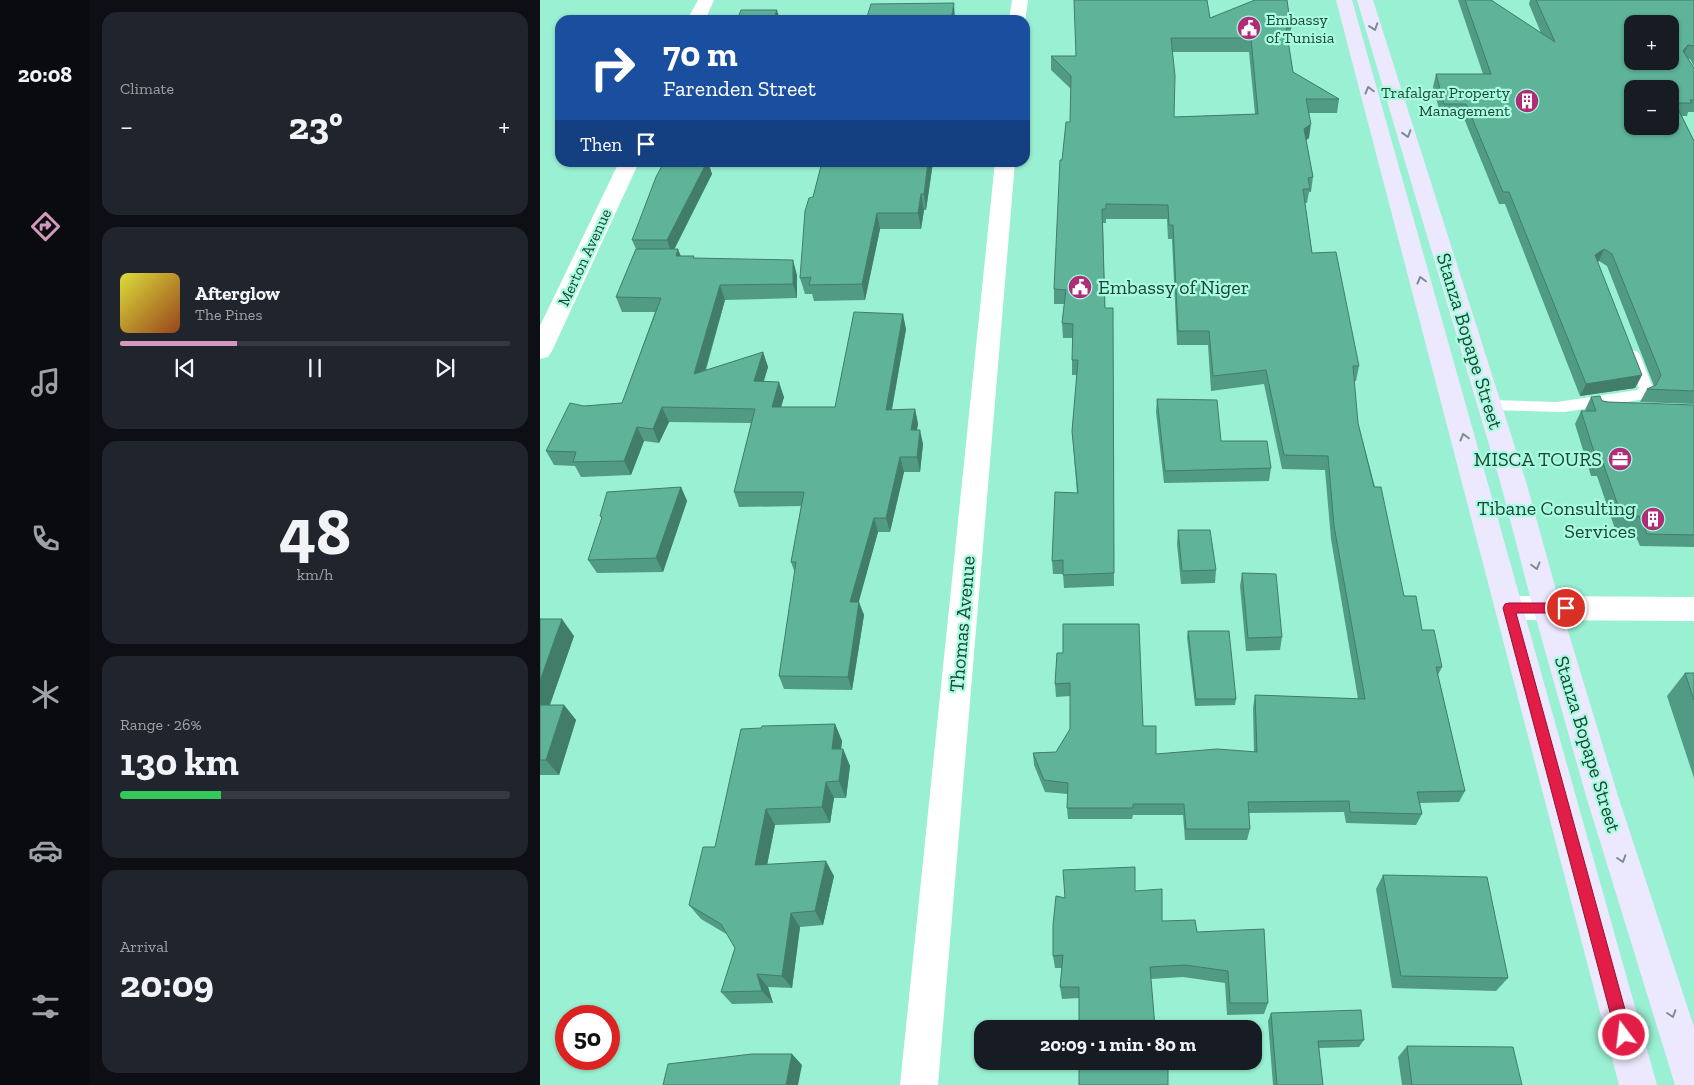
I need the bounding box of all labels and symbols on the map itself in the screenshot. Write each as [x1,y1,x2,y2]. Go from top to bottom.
place label: Embassy of Tunisia [1266,10,1335,47]
public building icon: Embassy of Tunisia [1236,15,1262,41]
one-way arrow [1368,22,1378,31]
place label: Trafalgar Property Management [1381,83,1511,120]
one-way arrow [1365,86,1375,94]
building icon: Trafalgar Property Management [1514,88,1540,114]
one-way arrow [1402,129,1412,138]
street label: Merton Avenue [554,206,615,309]
street label: Stanza Bopape Street [1432,250,1508,433]
public building icon: Embassy of Niger [1067,274,1093,300]
place label: Embassy of Niger [1098,275,1249,299]
one-way arrow [1417,277,1427,285]
one-way arrow [1459,434,1469,442]
office icon: MISCA TOURS [1607,446,1633,472]
place label: MISCA TOURS [1474,447,1602,471]
place label: Tibane Consulting Services [1477,496,1636,543]
building icon: Tibane Consulting Services [1640,506,1666,532]
street label: Thomas Avenue [944,555,980,693]
one-way arrow [1530,561,1541,570]
pin [1545,587,1587,629]
street label: Stanza Bopape Street [1550,653,1626,836]
one-way arrow [1617,854,1627,863]
speed limit sign: 50 [555,1005,620,1070]
position arrow [1597,1008,1649,1060]
one-way arrow [1666,1009,1676,1018]

